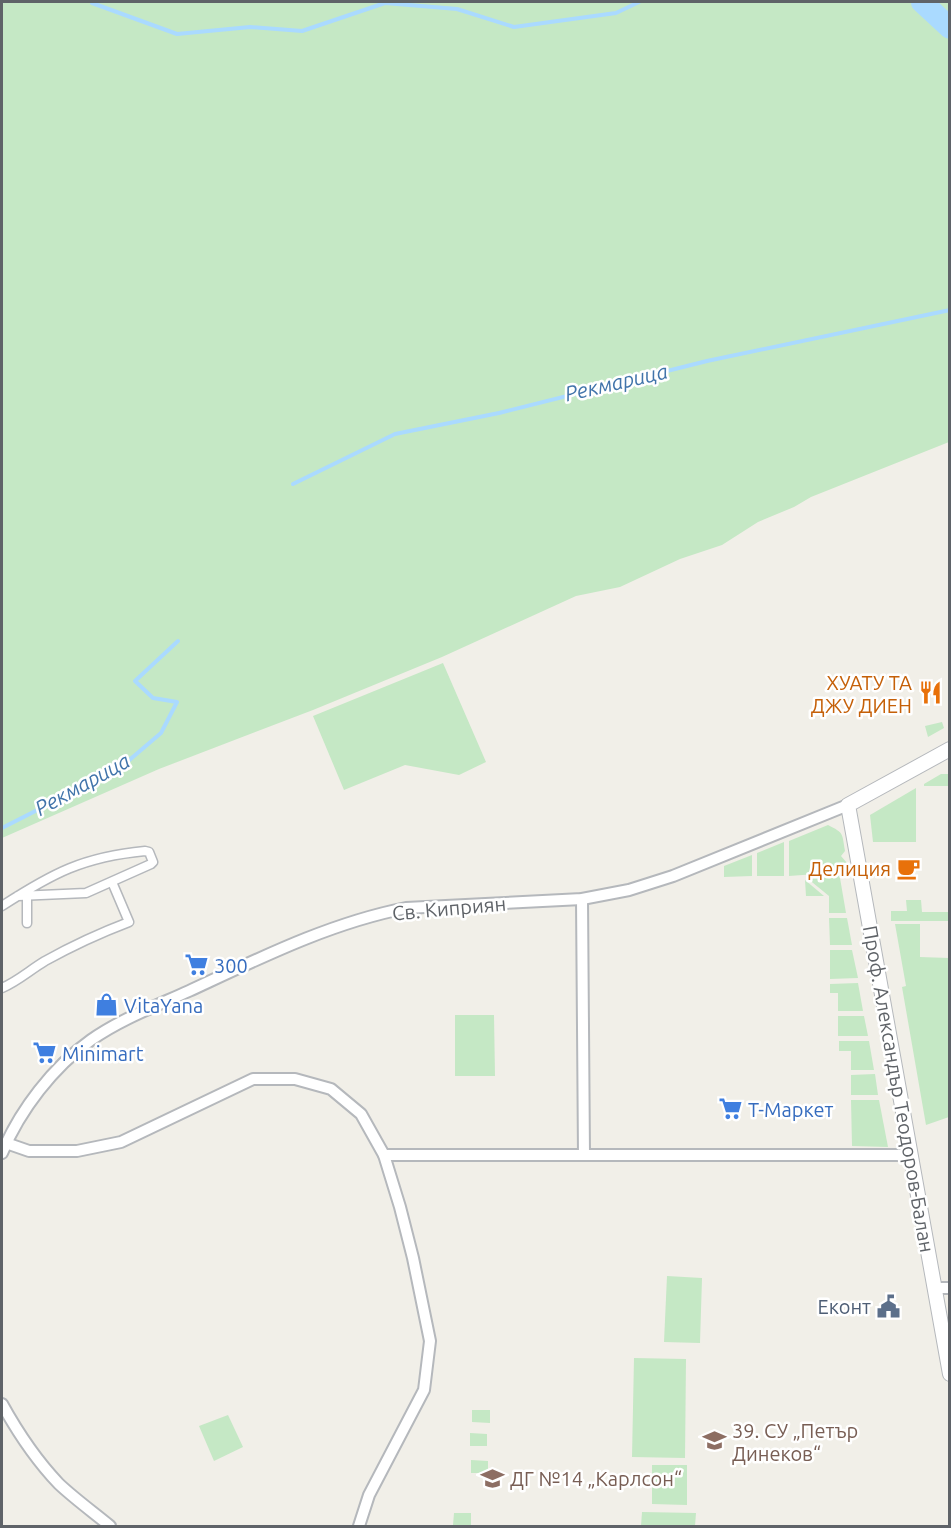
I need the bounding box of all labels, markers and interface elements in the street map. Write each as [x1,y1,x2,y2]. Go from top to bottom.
water label: Рекмарица [562,359,670,405]
place label: ХУАТУ ТА ДЖУ ДИЕН [811,671,912,717]
restaurant icon: ХУАТУ ТА ДЖУ ДИЕН [917,680,943,706]
water label: Рекмарица [30,748,134,820]
cafe icon: Делиция [896,855,922,881]
place label: Делиция [808,857,891,880]
street label: Св. Киприян [391,892,507,924]
street label: Проф. Александър Теодоров-Балан [859,924,939,1254]
supermarket icon: 300 [183,952,209,978]
place label: 300 [214,954,248,977]
shop icon: VitaYana [93,992,119,1018]
place label: VitaYana [124,994,203,1017]
supermarket icon: Minimart [31,1040,57,1066]
place label: Minimart [62,1042,144,1065]
supermarket icon: Т-Маркет [717,1096,743,1122]
place label: Т-Маркет [748,1098,833,1121]
public building icon: Еконт [876,1293,902,1319]
place label: Еконт [818,1295,871,1318]
place label: 39. СУ „Петър Динеков“ [732,1419,858,1465]
school or university icon: 39. СУ „Петър Динеков“ [701,1428,727,1454]
school or university icon: ДГ №14 „Карлсон“ [479,1465,505,1491]
place label: ДГ №14 „Карлсон“ [510,1467,682,1490]

